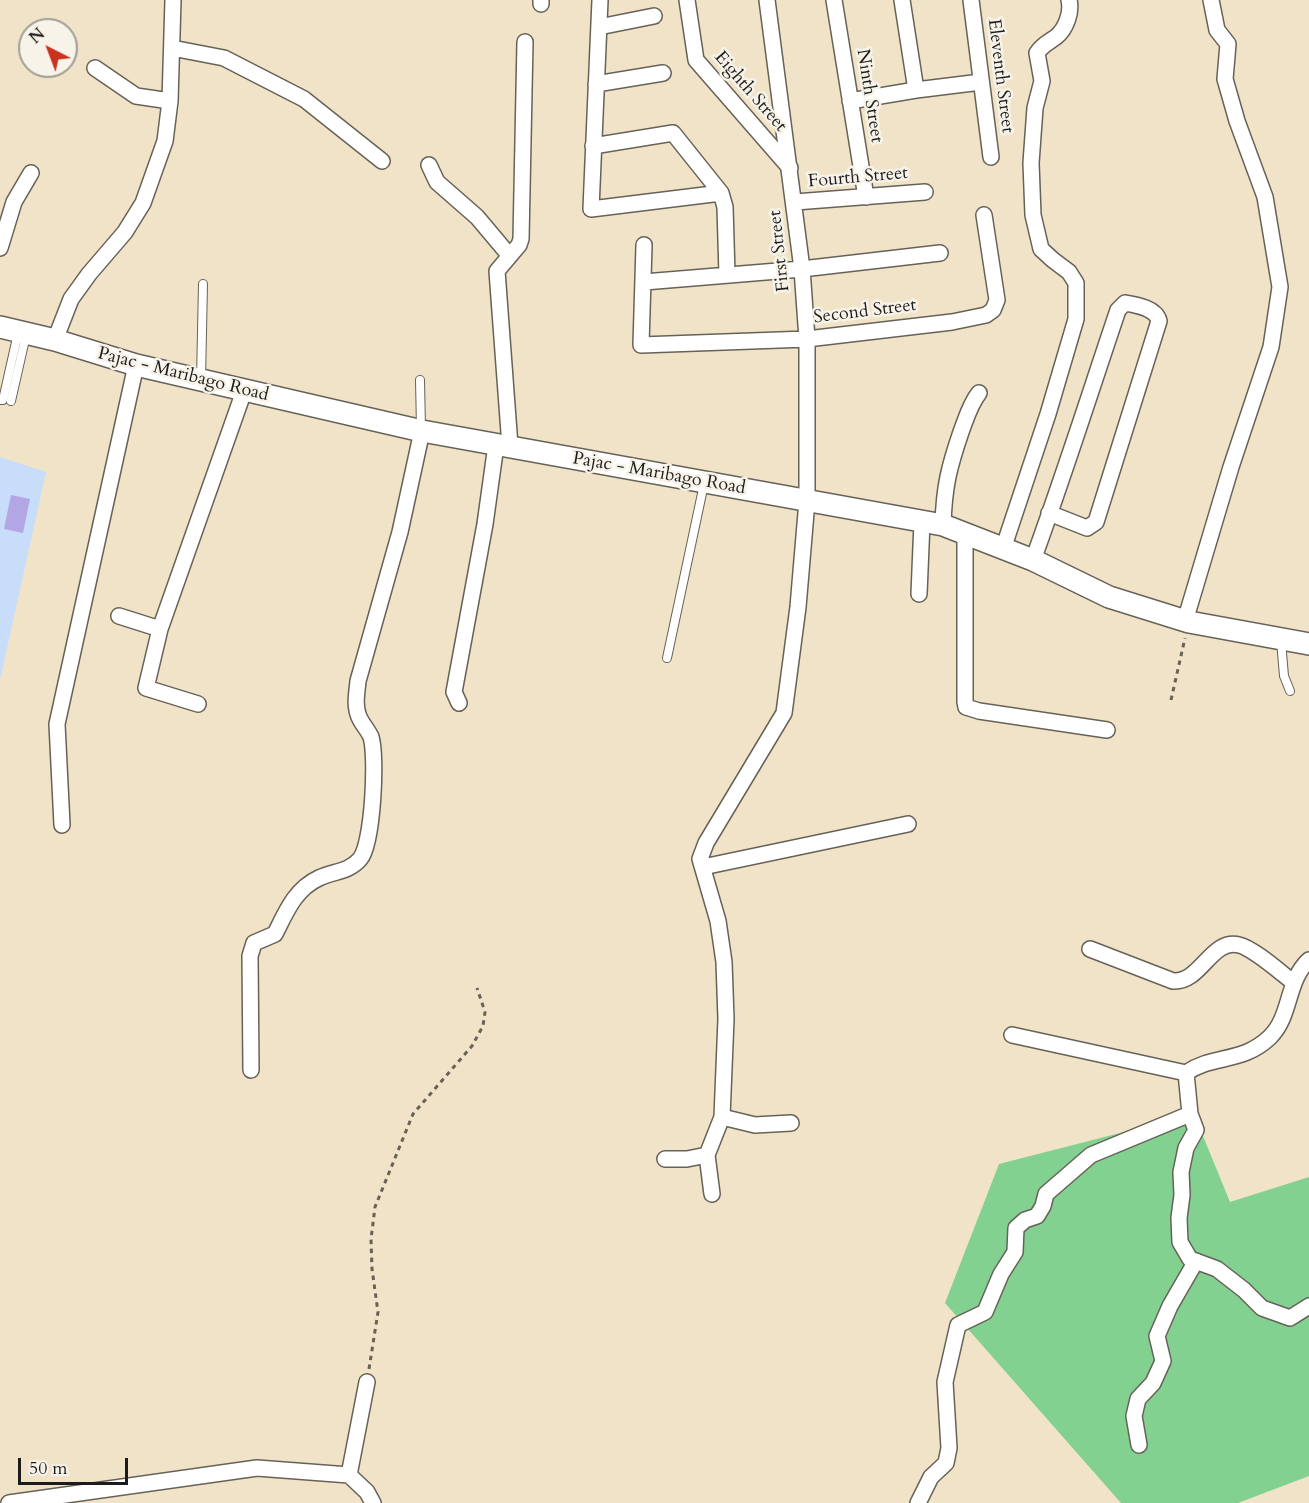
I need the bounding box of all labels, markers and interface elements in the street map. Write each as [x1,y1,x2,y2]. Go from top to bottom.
north arrow [18,18,78,78]
street label: Eleventh Street [982,18,1018,134]
text: N [25,23,50,49]
street label: Eighth Street [709,47,791,137]
street label: Ninth Street [851,48,887,144]
street label: Fourth Street [807,163,909,193]
street label: First Street [765,209,795,293]
street label: Second Street [813,295,917,329]
street label: Pajac - Maribago Road [95,343,271,407]
street label: Pajac - Maribago Road [571,448,747,500]
scale bar [21,1446,130,1484]
text: 50 m [29,1456,68,1481]

